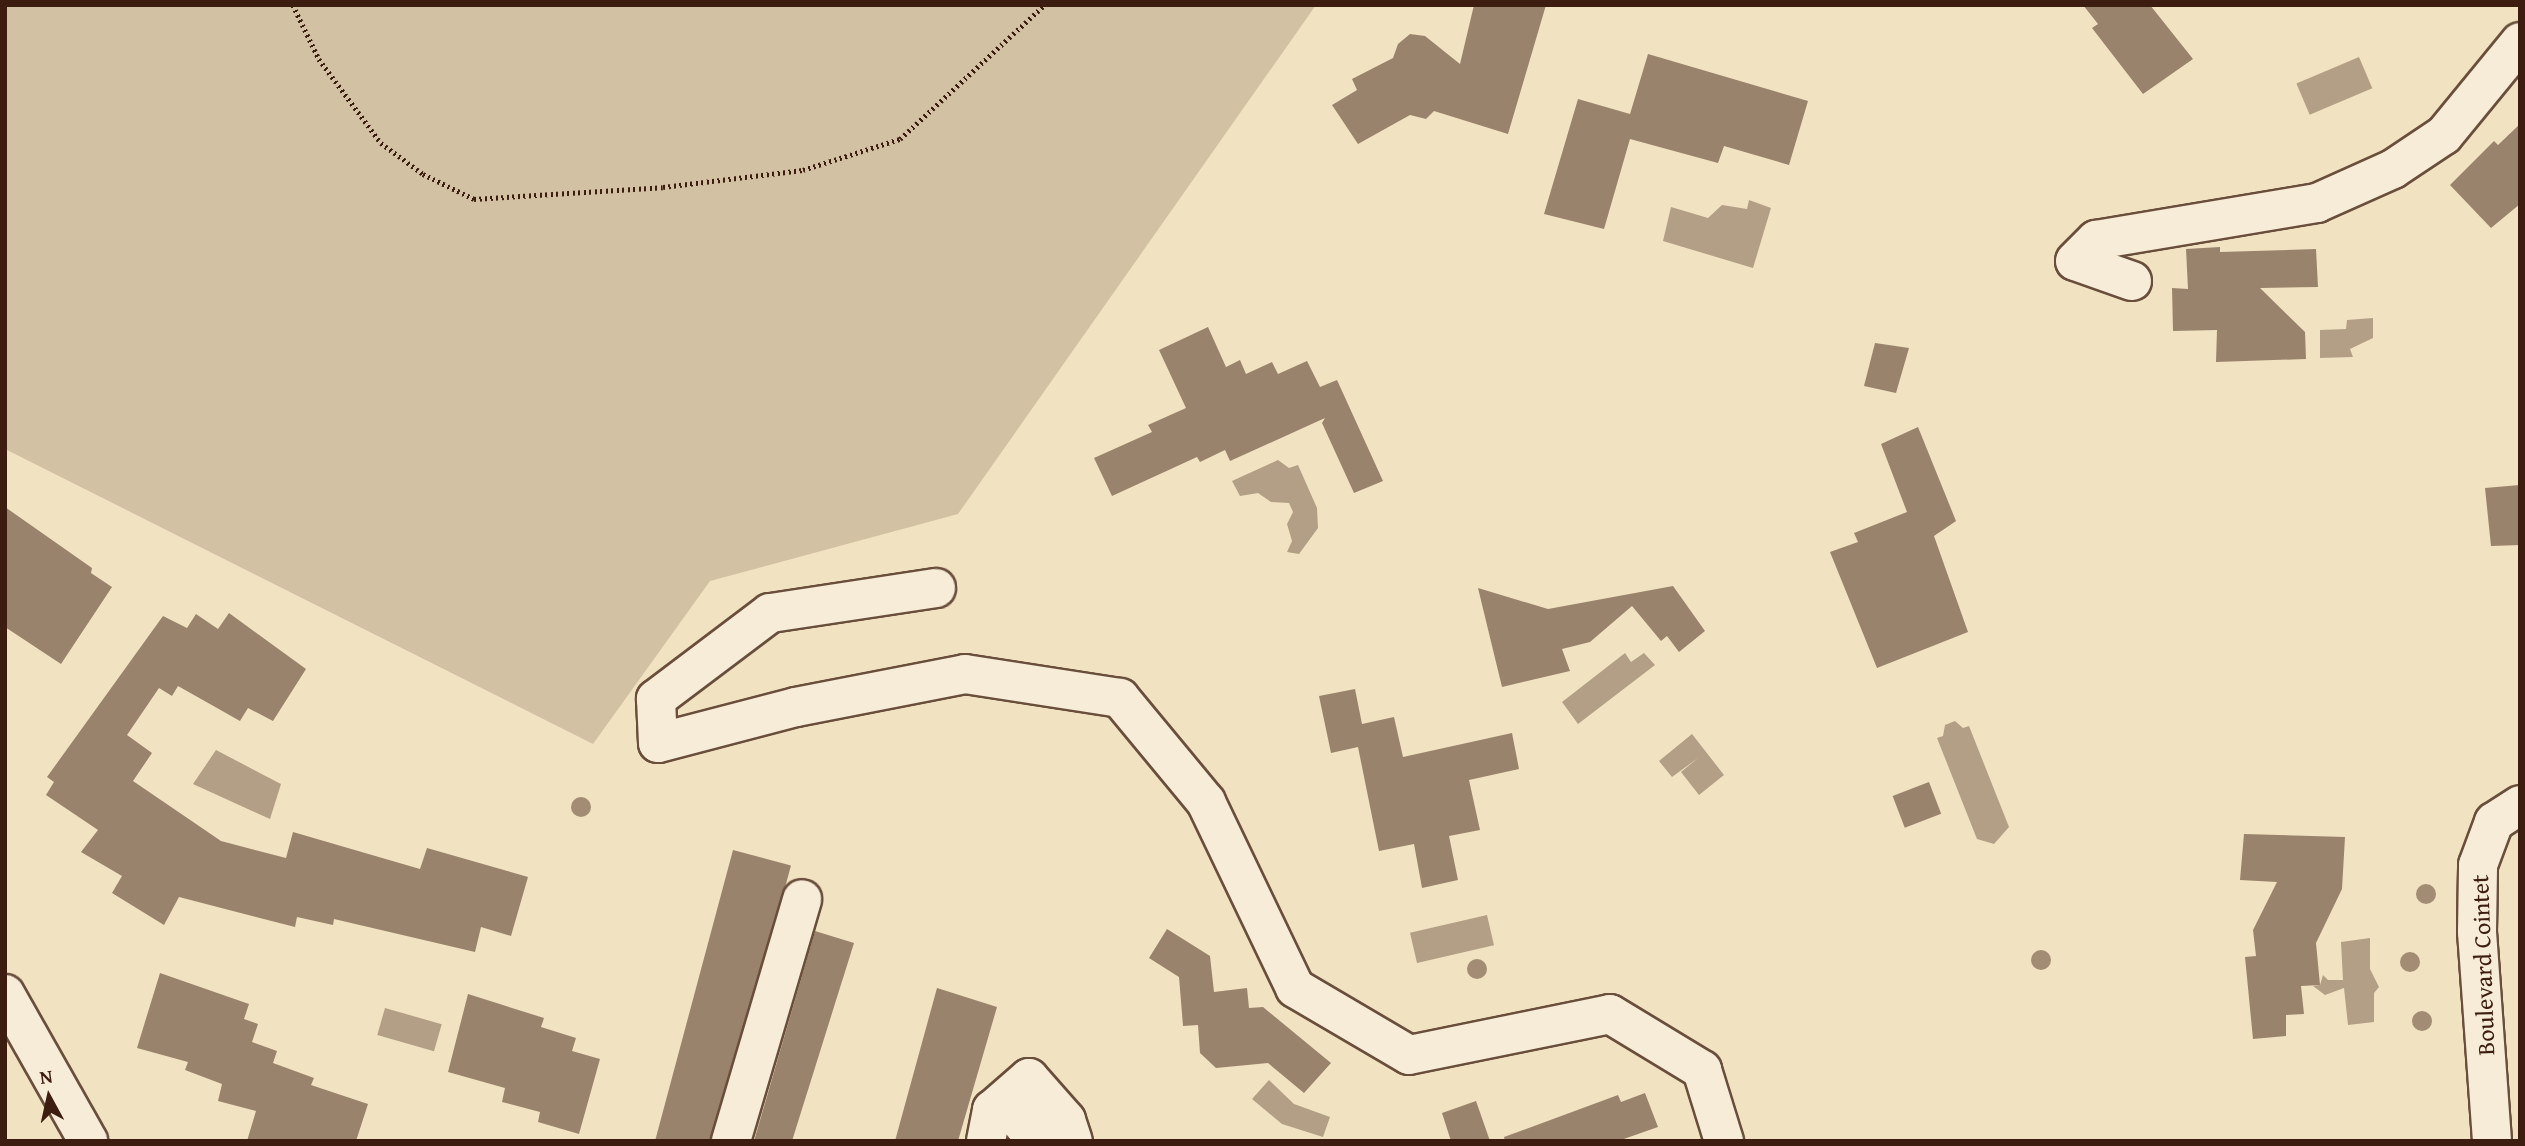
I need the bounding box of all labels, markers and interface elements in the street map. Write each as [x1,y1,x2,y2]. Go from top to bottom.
street label: Boulevard Cointet [2465,874,2501,1056]
text: N [38,1061,54,1091]
north arrow [14,1062,84,1132]

